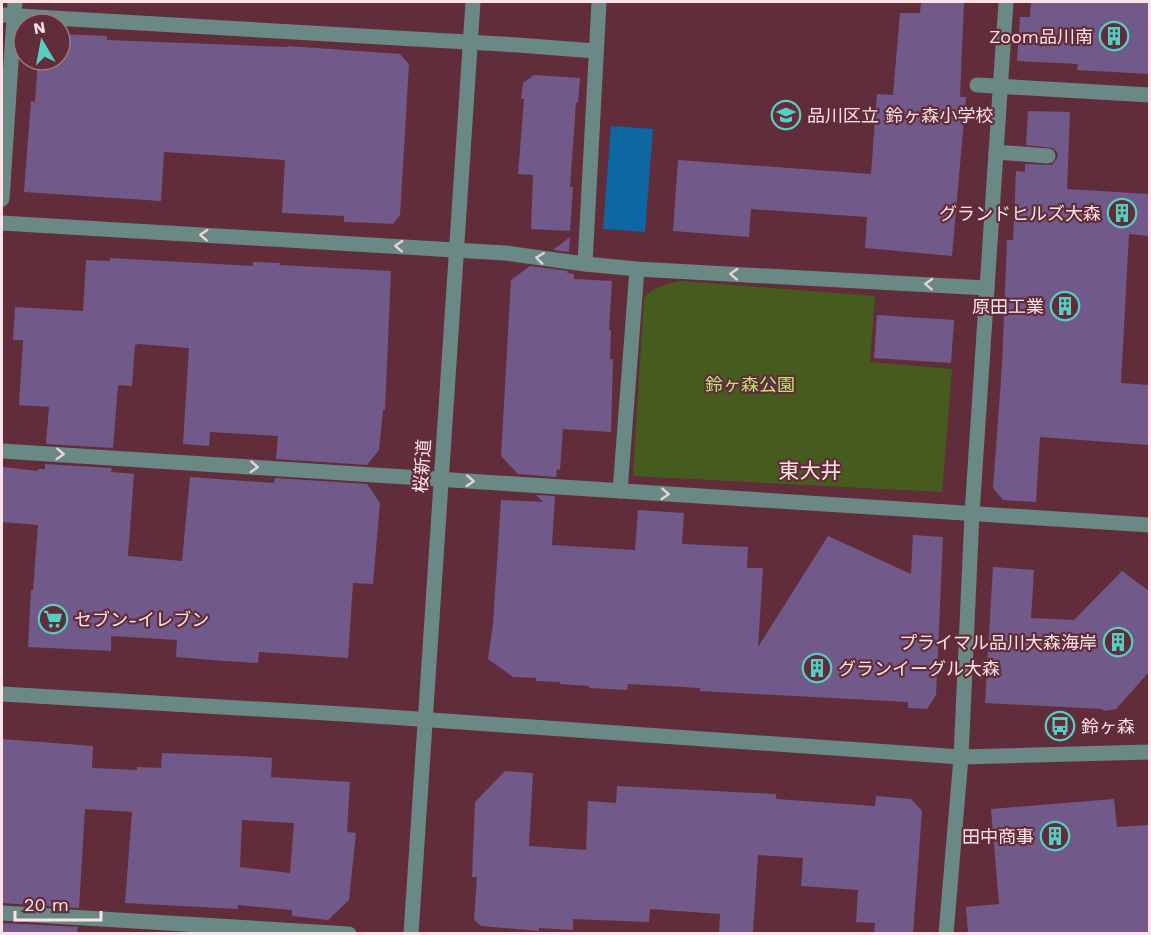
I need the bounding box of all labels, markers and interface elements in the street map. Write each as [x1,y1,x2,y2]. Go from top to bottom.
north arrow [12,12,72,72]
text: N [32,17,47,38]
building icon: Zoom品川南 [1098,20,1130,52]
place label: Zoom品川南 [989,26,1093,47]
school or university icon: 品川区立 鈴ヶ森小学校 [770,99,802,131]
place label: 品川区立 鈴ヶ森小学校 [807,105,993,126]
building icon: グランドヒルズ大森 [1106,197,1138,229]
place label: グランドヒルズ大森 [939,203,1101,224]
one-way arrow [200,229,209,242]
one-way arrow [395,240,404,253]
one-way arrow [535,252,544,264]
one-way arrow [729,268,738,281]
one-way arrow [924,278,933,291]
building icon: 原田工業 [1049,290,1081,322]
place label: 原田工業 [972,296,1044,317]
park label: 鈴ヶ森公園 [705,374,795,395]
street label: 桜新道 [410,438,434,494]
one-way arrow [55,448,64,461]
district label: 東大井 [779,458,842,483]
one-way arrow [250,460,259,473]
one-way arrow [465,474,475,487]
one-way arrow [660,487,669,500]
supermarket icon: セブン-イレブン [37,603,69,635]
place label: セブン-イレブン [74,609,209,630]
building icon: プライマル品川大森海岸 [1102,626,1134,658]
place label: プライマル品川大森海岸 [899,632,1097,653]
building icon: グランイーグル大森 [801,652,833,684]
place label: グランイーグル大森 [838,658,1000,679]
bus stop icon: 鈴ヶ森 [1044,710,1076,742]
place label: 鈴ヶ森 [1081,716,1135,737]
building icon: 田中商事 [1039,820,1071,852]
place label: 田中商事 [962,826,1034,847]
scale bar [15,884,100,922]
text: 20 m [24,894,69,915]

